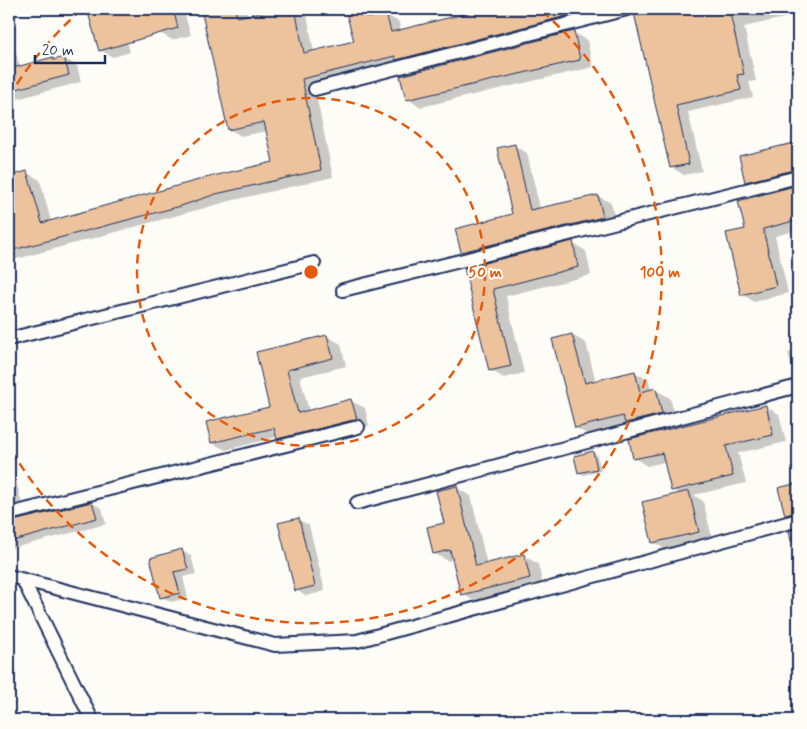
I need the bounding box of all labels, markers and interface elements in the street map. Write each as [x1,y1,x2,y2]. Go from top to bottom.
scale bar [35,32,105,64]
text: 20 m [42,41,74,61]
centre of rings [302,263,320,281]
text: 50 m [468,263,502,283]
text: 100 m [640,263,680,283]

